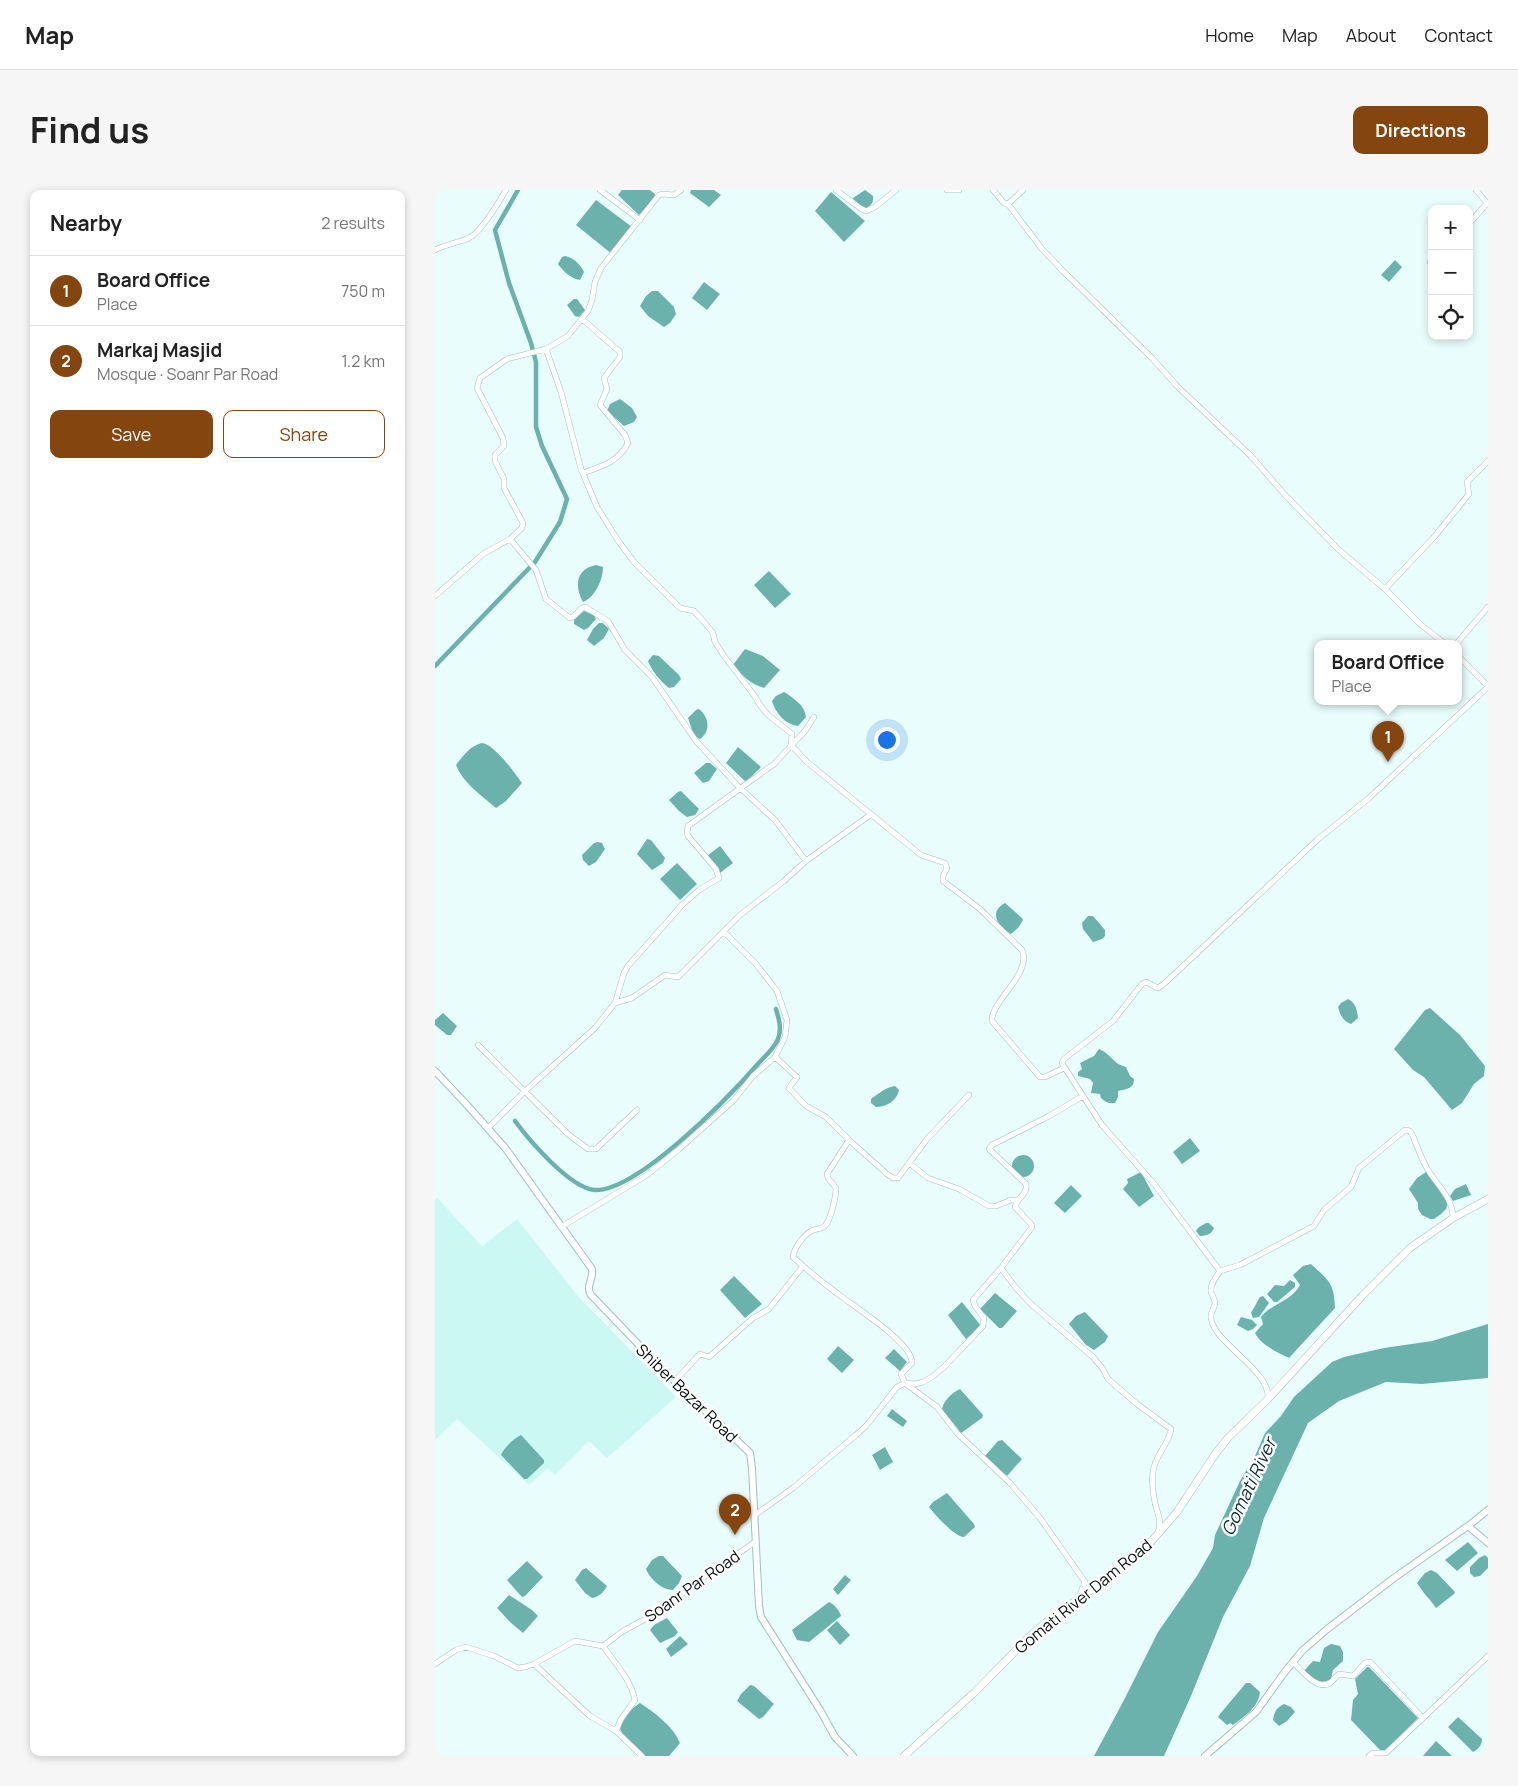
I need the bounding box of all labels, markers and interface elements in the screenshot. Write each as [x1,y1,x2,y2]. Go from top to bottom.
text: Map [25,18,74,51]
text: Home [1205,23,1254,47]
text: Map [1282,23,1318,47]
text: About [1346,23,1396,47]
text: Contact [1424,23,1493,47]
text: Find us [30,106,149,154]
button: Directions [1353,106,1488,154]
map controls [1428,205,1473,340]
button: + [1428,205,1473,250]
text: Nearby [50,209,122,237]
text: 2 results [321,212,385,234]
button: − [1428,250,1473,295]
text: Board Office [97,267,210,293]
text: 1 [62,280,70,302]
text: 750 m [341,280,385,302]
text: Place [97,293,137,315]
button: locate [1428,295,1473,340]
text: Markaj Masjid [97,337,222,363]
text: 2 [61,350,71,372]
text: 1.2 km [342,350,385,372]
text: Mosque · Soanr Par Road [97,363,278,385]
button: Save [50,410,213,458]
button: Share [223,410,385,458]
popup [1314,640,1462,705]
text: Board Office [1331,649,1445,675]
text: Place [1331,675,1372,697]
pin: 1 [1372,721,1404,762]
your location [874,727,900,753]
street label: Shiber Bazar Road [631,1339,743,1447]
water label: Gomati River [1215,1432,1282,1539]
pin: 2 [719,1494,751,1535]
street label: Gomati River Dam Road [1010,1534,1156,1658]
street label: Soanr Par Road [640,1545,744,1627]

